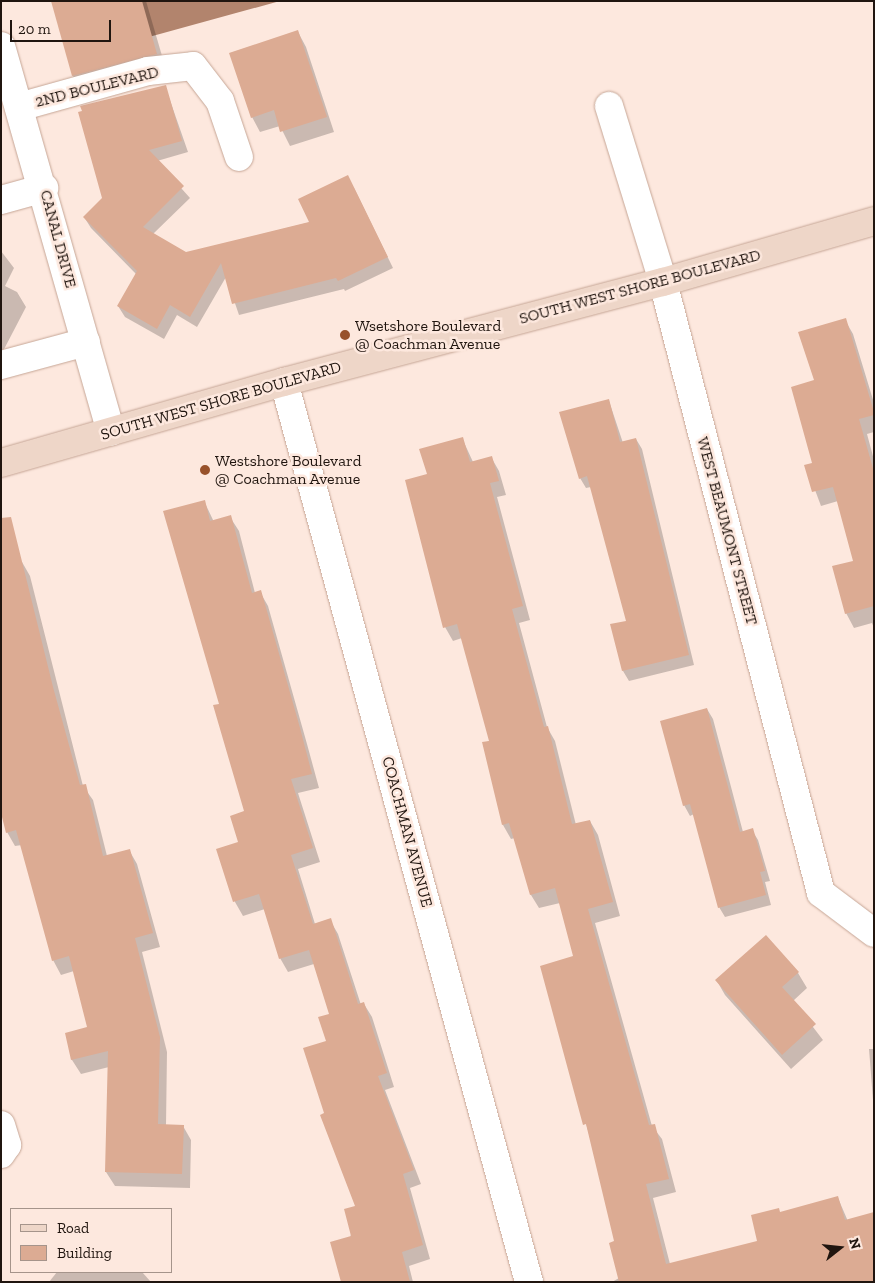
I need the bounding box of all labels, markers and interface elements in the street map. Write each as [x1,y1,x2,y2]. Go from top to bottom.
scale bar [12,10,114,42]
text: 20 m [18,20,51,38]
street label: 2ND BOULEVARD [33,62,161,112]
street label: CANAL DRIVE [36,188,80,290]
street label: SOUTH WEST SHORE BOULEVARD [517,245,763,329]
place label: Wsetshore Boulevard @ Coachman Avenue [355,316,501,354]
marker: Wsetshore Boulevard @ Coachman Avenue [339,329,351,341]
street label: SOUTH WEST SHORE BOULEVARD [98,357,344,445]
street label: WEST BEAUMONT STREET [693,435,761,627]
place label: Westshore Boulevard @ Coachman Avenue [215,451,361,489]
marker: Westshore Boulevard @ Coachman Avenue [199,464,211,476]
street label: COACHMAN AVENUE [378,754,436,910]
legend [10,1208,172,1273]
text: Road [57,1219,89,1237]
north arrow [815,1223,865,1273]
text: N [845,1236,865,1251]
text: Building [57,1244,112,1262]

